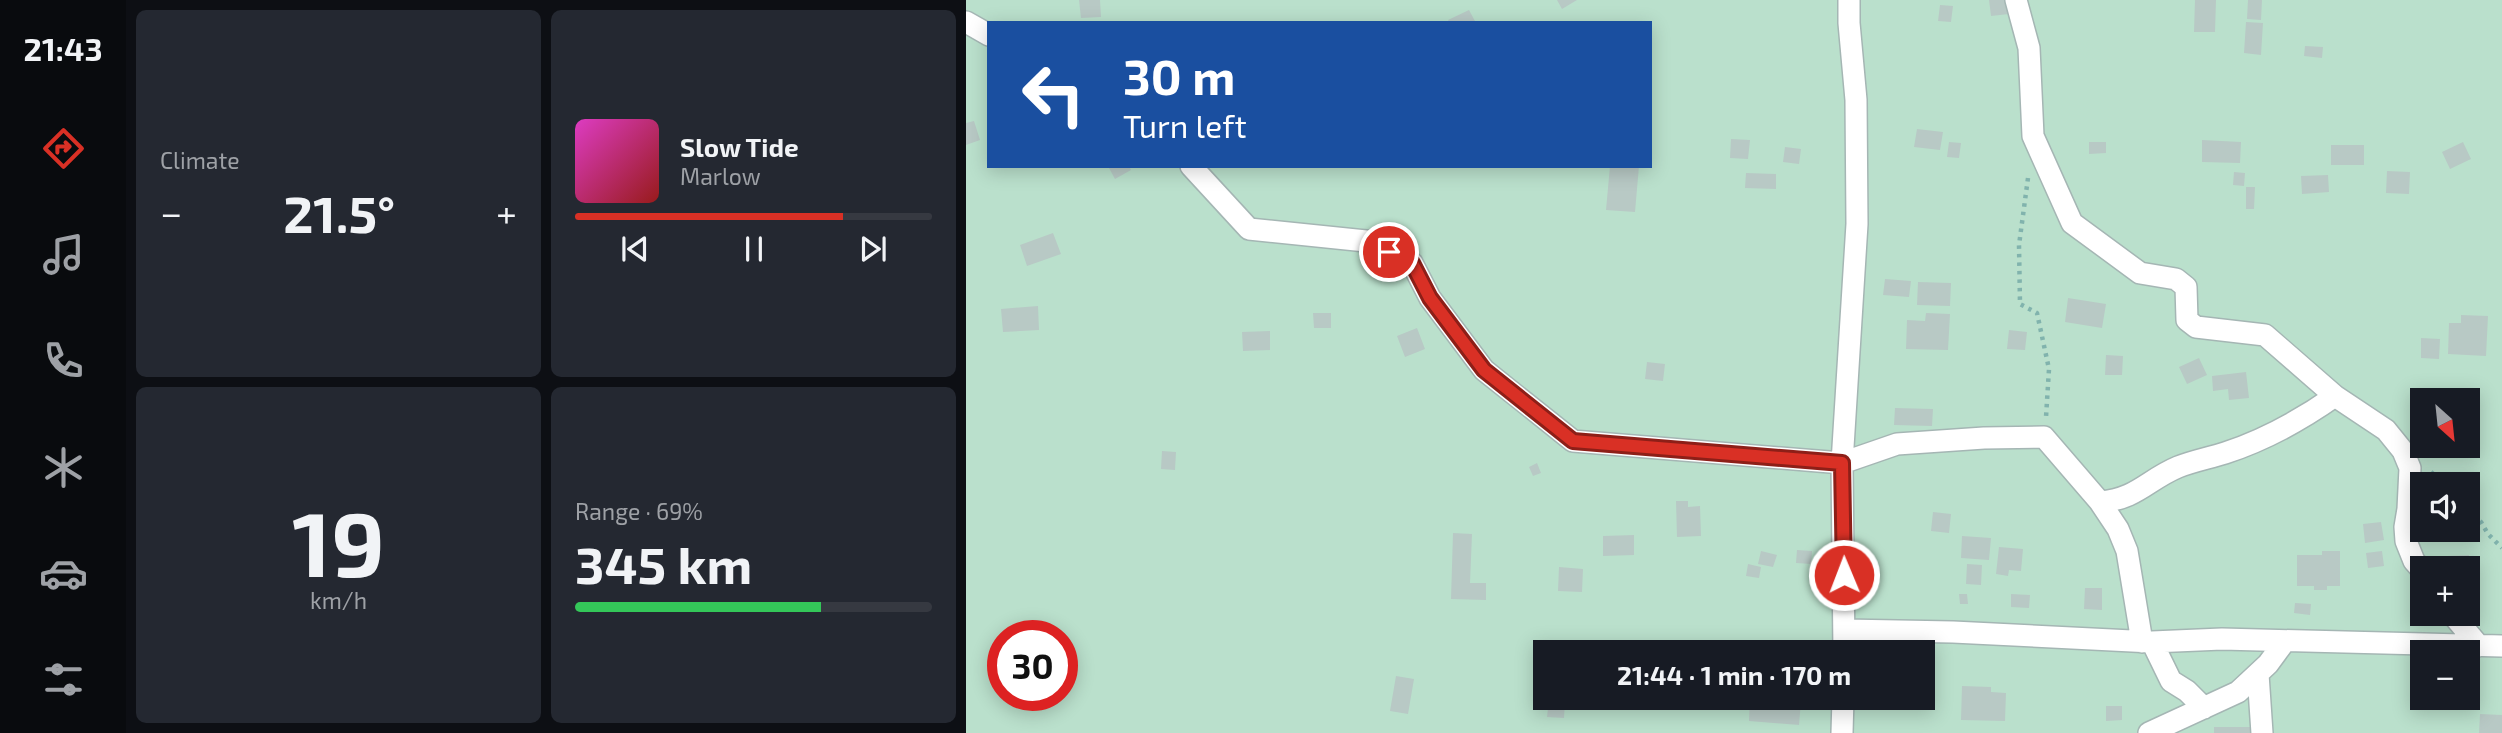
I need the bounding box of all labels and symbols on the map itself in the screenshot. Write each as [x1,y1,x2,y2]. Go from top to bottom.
pin [1359,222,1419,282]
north arrow [2410,388,2480,458]
position arrow [1807,538,1881,612]
speed limit sign: 30 [987,620,1078,711]

